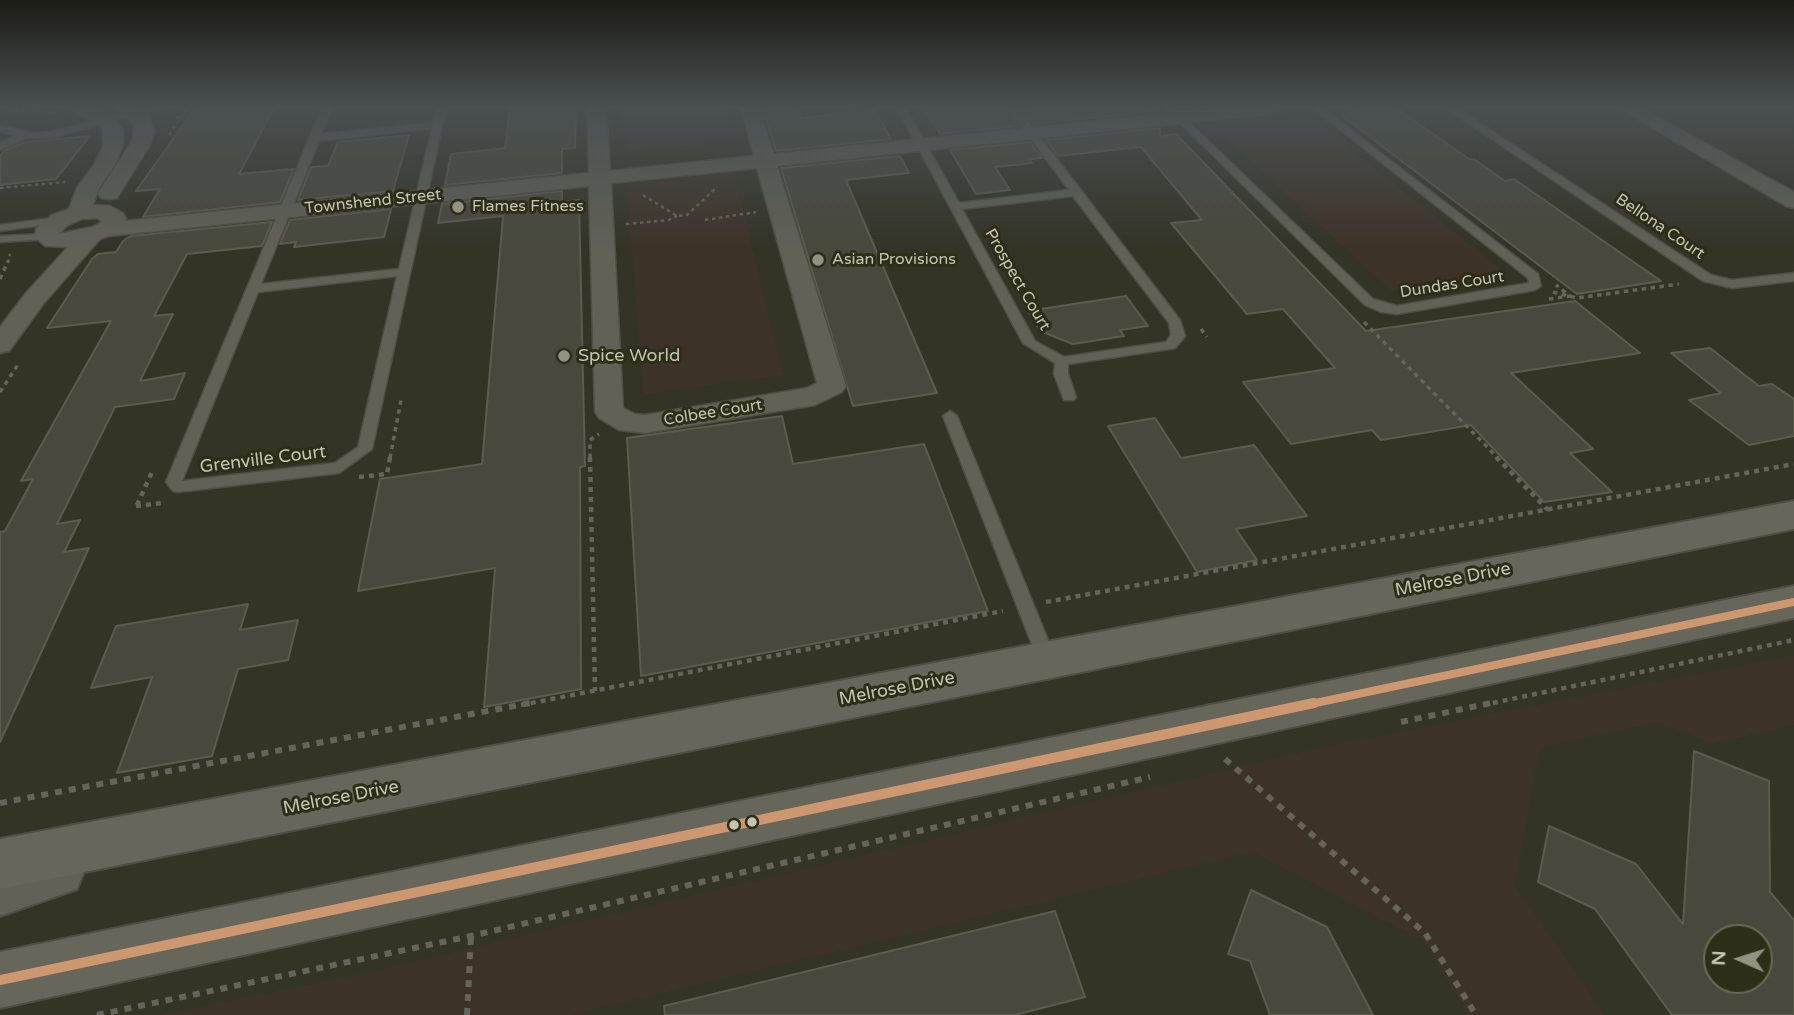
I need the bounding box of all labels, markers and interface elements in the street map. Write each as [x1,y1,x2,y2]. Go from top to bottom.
street label: Townshend Street [304,185,442,219]
street label: Bellona Court [1612,190,1708,264]
place label: Flames Fitness [472,197,584,217]
marker: Flames Fitness [450,199,466,215]
street label: Prospect Court [980,226,1054,334]
place label: Asian Provisions [832,250,956,270]
marker: Asian Provisions [810,252,826,268]
street label: Dundas Court [1399,267,1505,303]
place label: Spice World [578,345,680,367]
marker: Spice World [556,348,572,364]
street label: Colbee Court [662,396,764,430]
street label: Grenville Court [199,442,327,478]
street label: Melrose Drive [1393,558,1513,602]
street label: Melrose Drive [837,667,957,711]
street label: Melrose Drive [281,776,401,820]
unlabelled marker [745,815,759,829]
unlabelled marker [727,818,741,832]
north arrow [1703,924,1773,994]
text: N [1708,950,1730,966]

